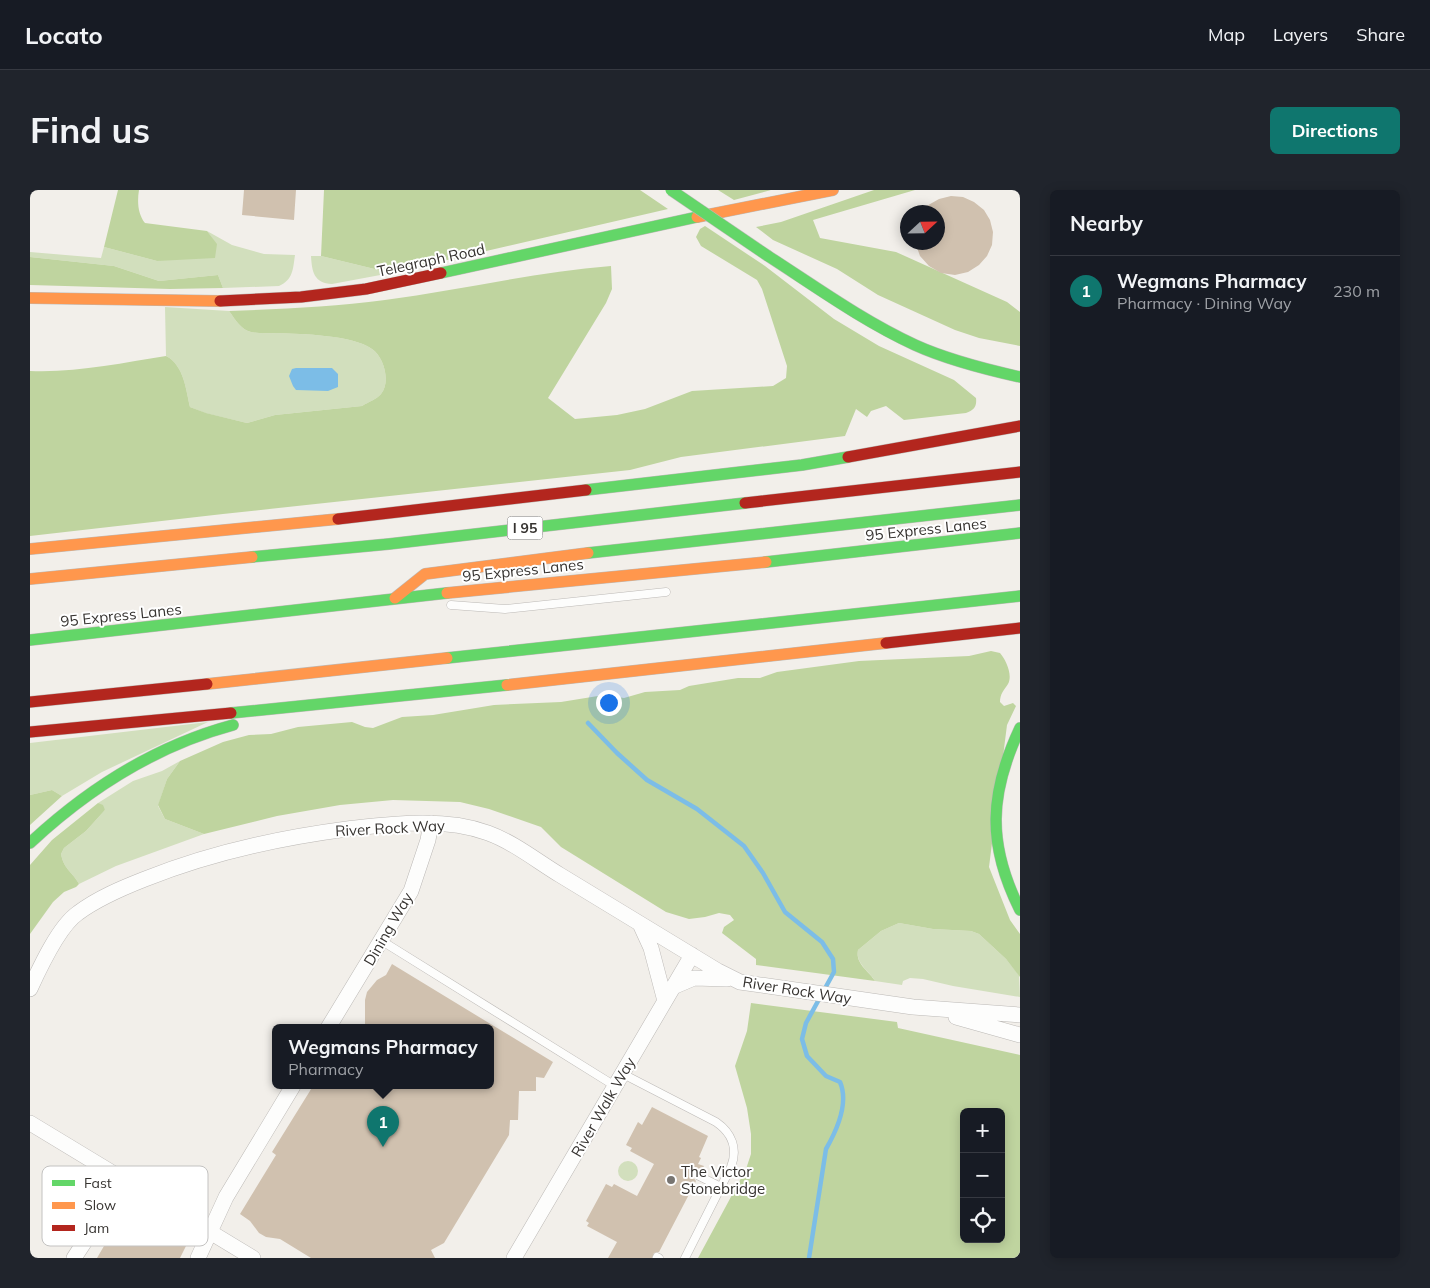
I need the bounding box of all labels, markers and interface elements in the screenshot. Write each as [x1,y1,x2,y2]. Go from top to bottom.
text: Locato [25,20,103,50]
text: Map [1208,23,1245,46]
text: Layers [1273,23,1328,46]
text: Share [1356,23,1405,46]
button: Directions [1270,107,1400,154]
text: Find us [30,108,150,152]
north arrow [900,205,945,250]
text: Nearby [1070,210,1143,236]
street label: Telegraph Road [375,239,487,281]
text: Wegmans Pharmacy [1117,269,1307,293]
text: 1 [1081,281,1091,301]
text: 230 m [1333,281,1380,301]
text: Pharmacy · Dining Way [1117,293,1291,313]
street label: 95 Express Lanes [865,513,987,545]
road number: I 95 [508,516,542,539]
street label: 95 Express Lanes [462,554,584,586]
street label: 95 Express Lanes [60,599,182,631]
your location [596,690,622,716]
street label: River Rock Way [335,816,445,840]
street label: Dining Way [359,889,417,969]
street label: River Rock Way [741,972,853,1008]
popup [272,1024,494,1089]
text: Wegmans Pharmacy [288,1035,478,1059]
street label: River Walk Way [567,1054,639,1160]
text: Pharmacy [288,1059,364,1079]
pin: 1 [367,1106,399,1147]
map controls [960,1108,1005,1243]
button: + [960,1108,1005,1153]
button: − [960,1153,1005,1198]
place label: The Victor Stonebridge [681,1162,765,1198]
legend [42,1166,208,1246]
text: Fast [84,1174,112,1192]
marker: The Victor Stonebridge [665,1174,677,1186]
text: Slow [84,1196,116,1214]
button: locate [960,1198,1005,1243]
text: Jam [84,1219,109,1237]

